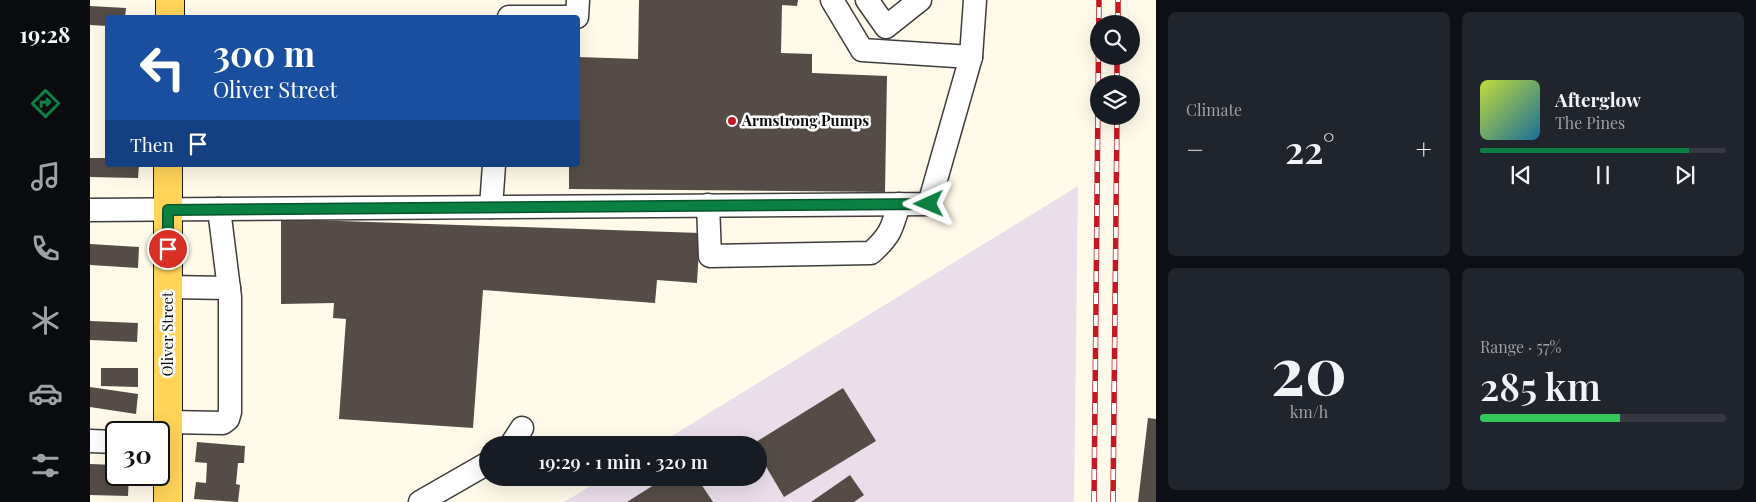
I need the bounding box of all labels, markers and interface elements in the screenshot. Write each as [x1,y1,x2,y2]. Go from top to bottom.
map controls [1090,15,1140,125]
button: search [1090,15,1140,65]
text: 19:28 [20,19,70,49]
text: 300 m [213,29,315,76]
icon: left [130,35,195,100]
text: Oliver Street [213,74,337,104]
button: layers [1090,75,1140,125]
icon: directions [28,86,63,121]
text: Afterglow [1555,86,1641,112]
text: Climate [1186,99,1242,120]
place label: Armstrong Pumps [741,110,869,130]
text: The Pines [1555,112,1625,133]
marker: Armstrong Pumps [726,115,738,127]
text: 22° [1285,123,1335,174]
icon: arrive [184,130,212,158]
text: − [1186,130,1204,167]
text: + [1416,130,1432,167]
text: Then [130,131,174,157]
icon: music [28,159,63,194]
icon: previous [1507,161,1535,189]
icon: pause [1589,161,1617,189]
icon: next [1671,161,1699,189]
position arrow [902,177,954,229]
pin [147,228,189,270]
icon: phone [28,231,63,266]
icon: arrive [154,235,182,263]
street label: Oliver Street [157,291,177,376]
icon: climate [28,303,63,338]
text: 20 [1271,325,1347,411]
text: Range · 57% [1480,336,1561,357]
text: 285 km [1480,360,1601,411]
icon: car [28,376,63,411]
text: km/h [1290,401,1328,422]
speed limit sign: 30 [105,421,170,486]
icon: filters [28,448,63,483]
text: 19:29 · 1 min · 320 m [538,448,708,474]

